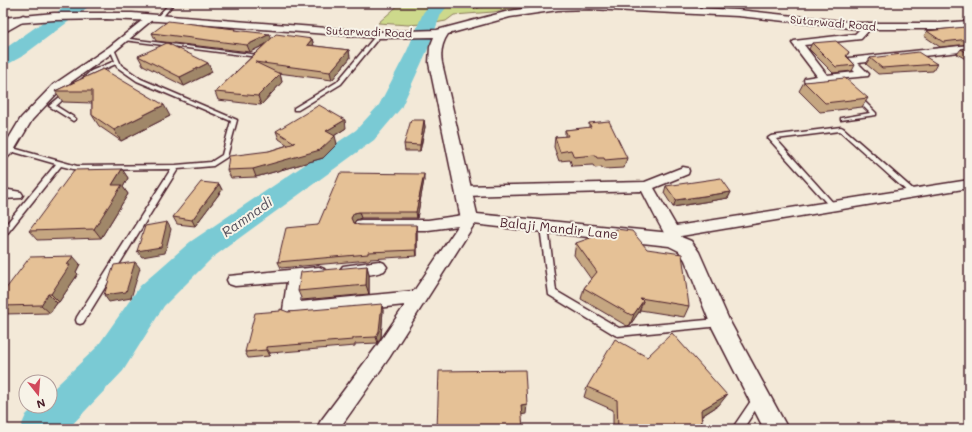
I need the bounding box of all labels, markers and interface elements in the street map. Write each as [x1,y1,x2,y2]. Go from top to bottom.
street label: Sutarwadi Road [790,11,877,34]
street label: Sutarwadi Road [326,23,412,40]
water label: Ramnadi [217,192,277,241]
street label: Balaji Mandir Lane [499,213,619,242]
north arrow [18,374,58,414]
text: N [35,396,47,412]

